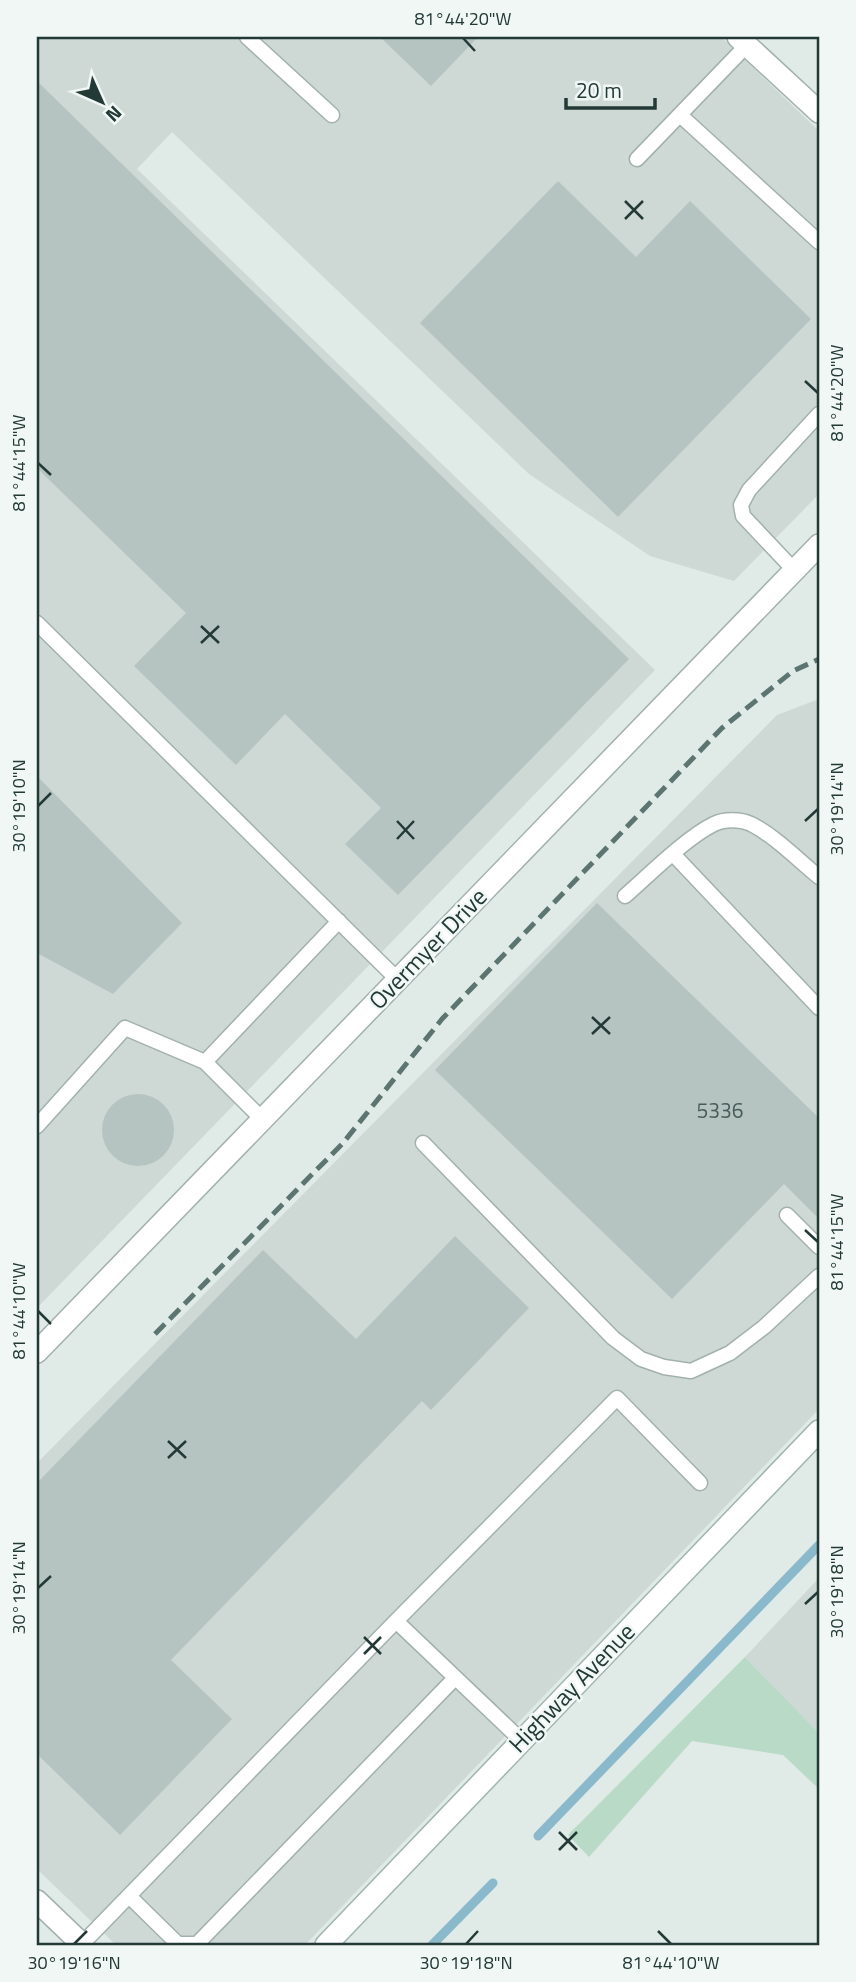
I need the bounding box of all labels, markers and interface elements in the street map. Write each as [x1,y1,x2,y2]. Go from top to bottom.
text: 81°44'20"W [415,5,512,32]
north arrow [66,66,136,136]
scale bar [566,66,655,110]
text: 20 m [576,74,622,106]
text: N [99,99,129,129]
text: 81°44'20"W [823,344,850,441]
text: 81°44'15"W [5,414,32,511]
text: 30°19'10"N [5,759,32,853]
text: 30°19'14"N [823,762,850,856]
street label: Overmyer Drive [360,879,495,1017]
house number: 5336 [696,1094,744,1126]
text: 81°44'15"W [823,1193,850,1290]
text: 81°44'10"W [5,1262,32,1359]
text: 30°19'14"N [5,1541,32,1635]
text: 30°19'18"N [823,1545,850,1639]
street label: Highway Avenue [500,1614,643,1760]
text: 30°19'16"N [27,1949,121,1976]
text: 30°19'18"N [419,1949,513,1976]
text: 81°44'10"W [623,1949,720,1976]

